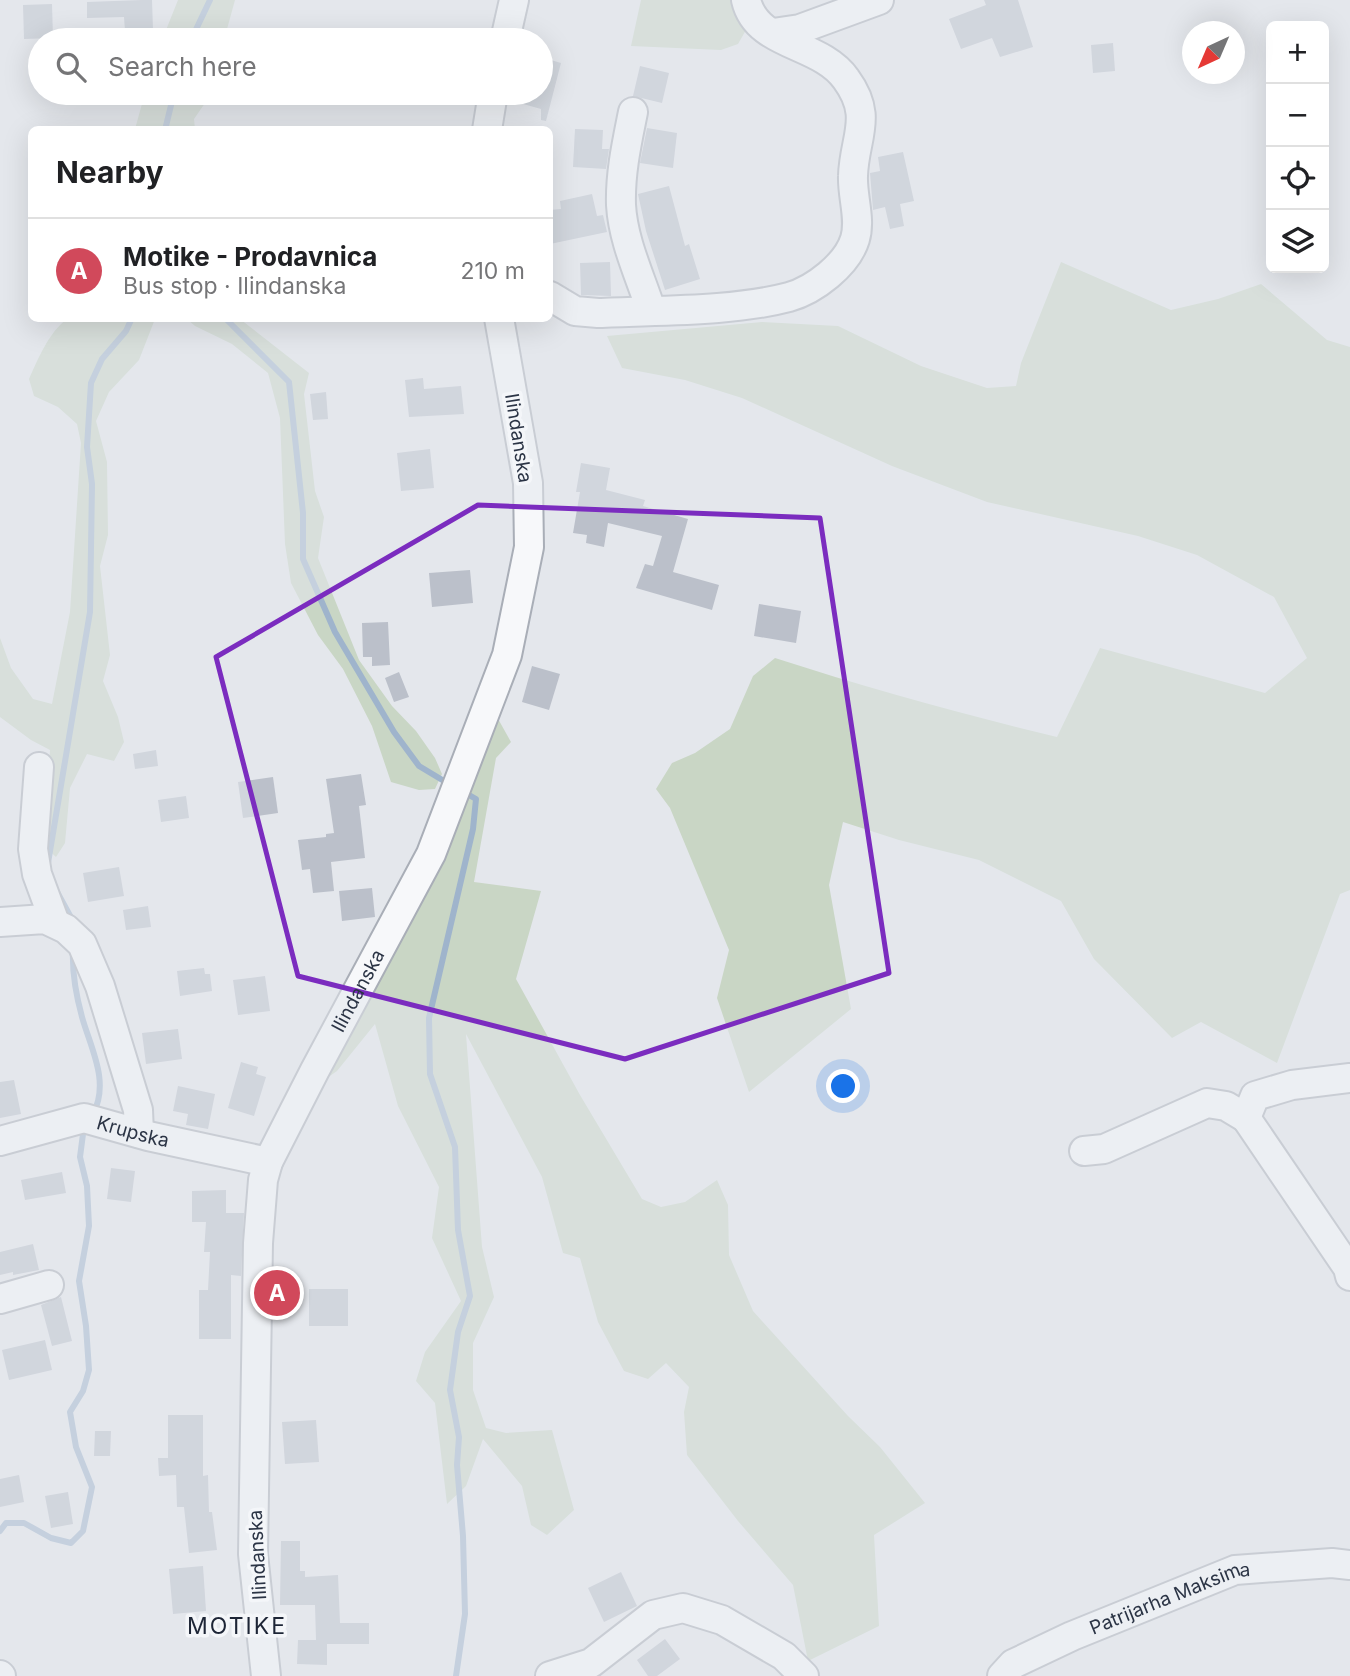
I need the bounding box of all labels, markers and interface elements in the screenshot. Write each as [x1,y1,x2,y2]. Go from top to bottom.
north arrow [1182,21,1245,84]
map controls [1266,21,1329,273]
button: + [1266,21,1329,84]
search box [28,28,553,105]
icon: search [52,48,90,86]
text: Search here [108,51,257,82]
button: − [1266,84,1329,147]
button: locate [1266,147,1329,210]
text: Nearby [56,154,164,190]
button: layers [1266,210,1329,273]
text: Motike - Prodavnica [123,241,377,272]
text: A [70,257,88,285]
text: 210 m [460,257,525,285]
text: Bus stop · Ilindanska [123,272,346,300]
street label: Ilindanska [500,392,537,484]
street label: Ilindanska [327,946,390,1036]
your location [826,1069,860,1103]
street label: Krupska [94,1111,171,1152]
pin: A [254,1267,300,1319]
street label: Ilindanska [244,1509,271,1601]
street label: Patrijarha Maksima [1086,1558,1251,1640]
district label: MOTIKE [187,1612,287,1640]

